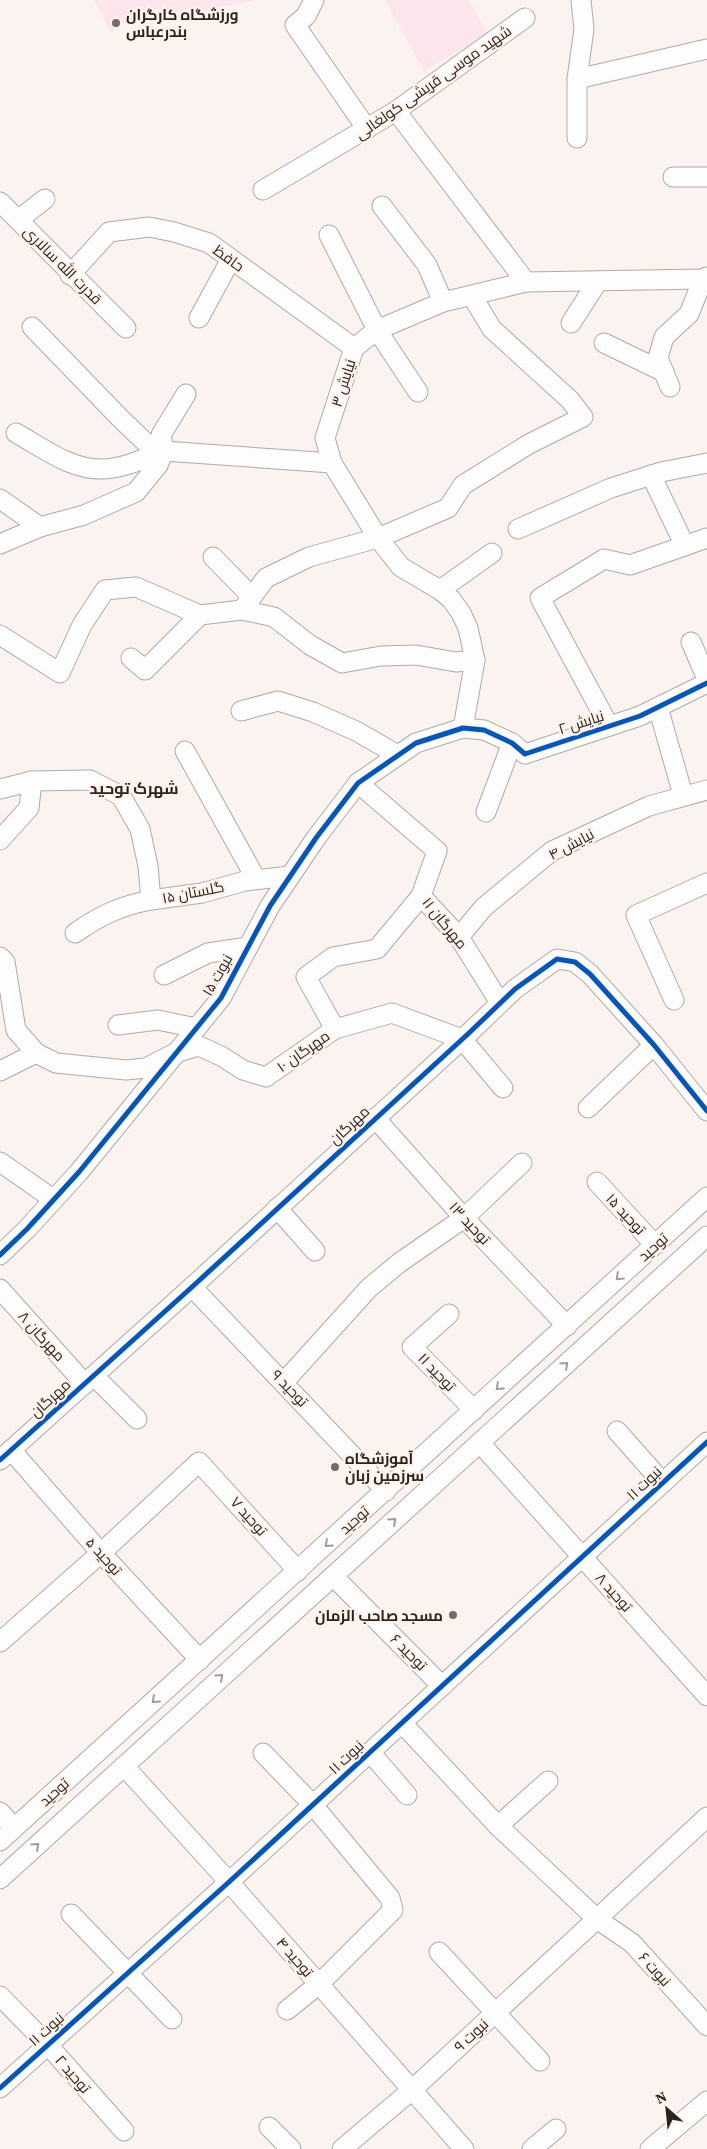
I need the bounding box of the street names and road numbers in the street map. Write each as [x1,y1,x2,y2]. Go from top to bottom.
street label: شهید موسی قریشی کولغالی [351,20,515,144]
street label: قدرت الله سالاری [19,221,107,309]
street label: حافظ [209,240,249,276]
street label: نیایش ۳ [325,356,361,410]
street label: نیایش ۲ [555,705,607,739]
street label: نیایش ۴ [544,823,598,865]
street label: گلستان ۱۵ [160,876,226,908]
street label: مهرگان ۱۱ [418,893,472,953]
street label: نبوت ۱۵ [197,950,237,1000]
street label: مهرگان ۱۰ [272,1025,334,1077]
street label: مهرگان [324,1101,374,1149]
street label: توحید ۱۵ [601,1189,651,1239]
street label: توحید ۱۳ [445,1197,495,1249]
street label: توحید [634,1228,672,1266]
street label: مهرگان ۸ [14,1306,70,1366]
street label: توحید ۱۱ [413,1348,461,1396]
street label: توحید ۹ [267,1365,313,1411]
street label: مهرگان [25,1374,75,1422]
street label: نبوت ۱۱ [622,1461,666,1505]
street label: توحید ۷ [226,1492,272,1540]
street label: توحید [335,1501,373,1539]
street label: توحید ۵ [81,1532,127,1580]
street label: توحید ۸ [591,1568,637,1616]
street label: توحید ۶ [386,1629,432,1675]
street label: نبوت ۱۱ [324,1735,368,1779]
street label: توحید [35,1773,73,1811]
street label: توحید ۴ [272,1932,318,1982]
street label: نبوت ۶ [634,1947,676,1991]
street label: نبوت ۱۱ [23,2007,69,2051]
street label: نبوت ۹ [449,2014,493,2056]
street label: توحید ۲ [50,2050,96,2098]

